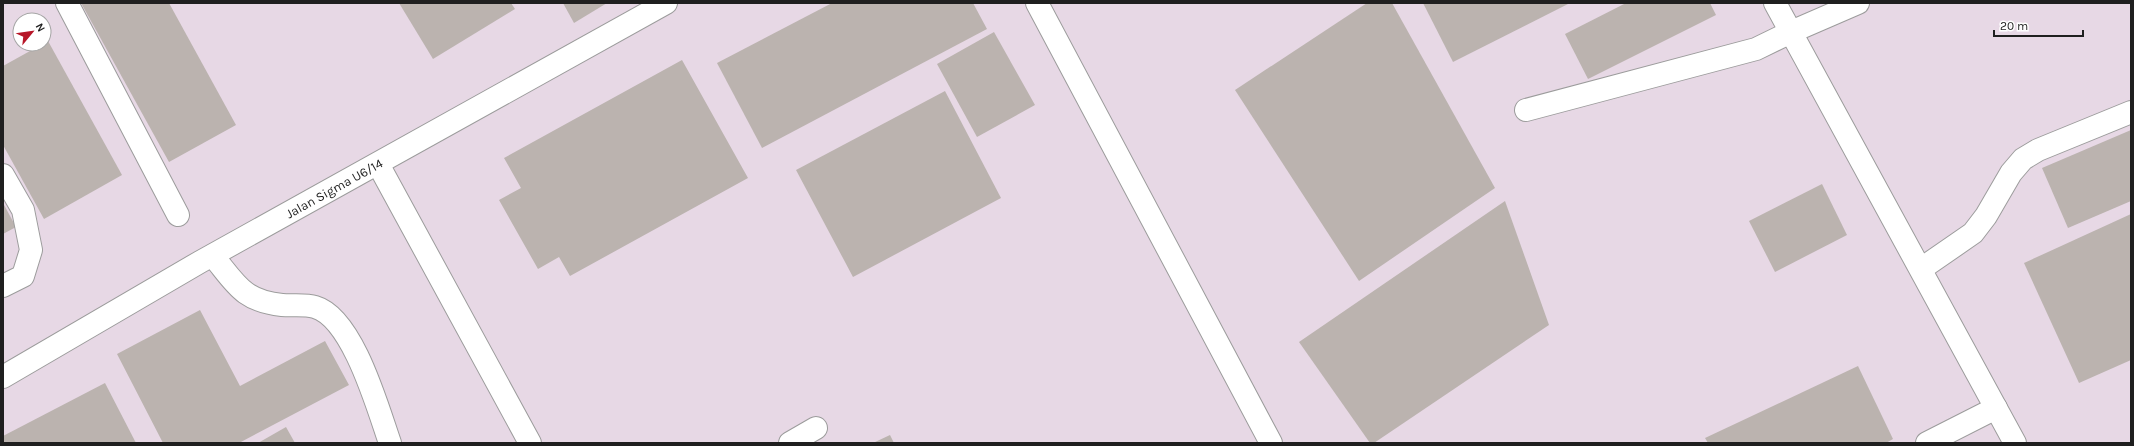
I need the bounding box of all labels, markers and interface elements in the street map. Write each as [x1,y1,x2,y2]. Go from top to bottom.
north arrow [12,12,52,52]
scale bar [1994,12,2083,38]
text: 20 m [2000,19,2028,33]
text: N [33,21,48,34]
street label: Jalan Sigma U6/14 [283,156,385,221]

